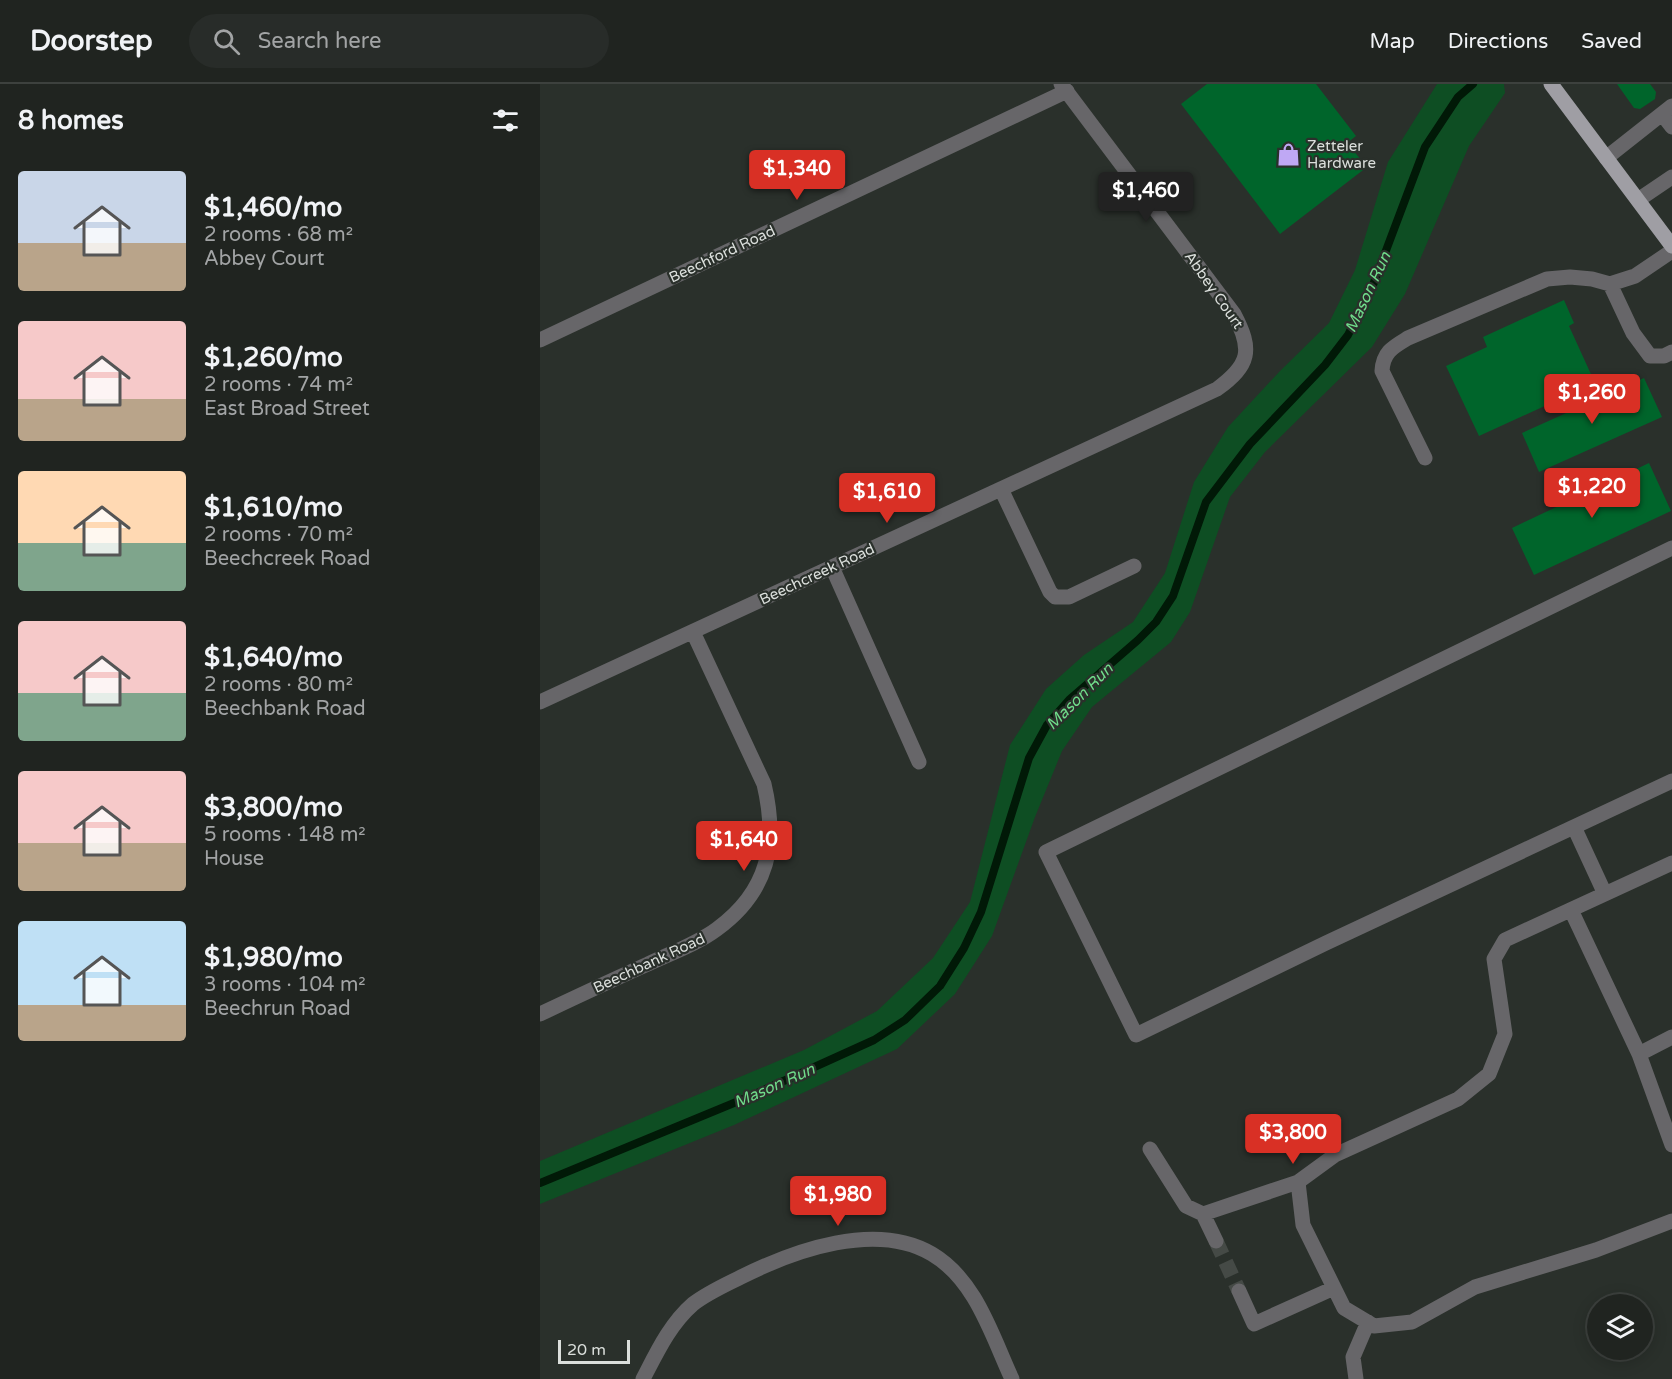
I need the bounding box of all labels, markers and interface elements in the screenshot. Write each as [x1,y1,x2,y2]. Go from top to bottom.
search box [189,14,609,68]
text: Doorstep [30,24,153,58]
icon: search [210,25,243,58]
text: Search here [258,28,381,54]
text: Map [1369,29,1415,54]
text: Directions [1448,29,1548,54]
text: Saved [1581,29,1642,54]
icon: filters [489,104,522,137]
text: 8 homes [18,105,124,136]
place label: Zetteler Hardware [1307,137,1376,172]
shop icon: Zetteler Hardware [1276,142,1302,168]
pin: $1,340 [748,150,846,201]
text: $1,340 [763,157,831,181]
pin: $1,460 [1097,172,1195,223]
text: $1,460 [1112,179,1180,203]
text: $1,460/mo [204,192,342,223]
icon: home [66,195,138,267]
street label: Beechford Road [666,221,778,287]
text: 2 rooms · 68 m² [204,223,353,247]
text: Abbey Court [204,247,324,271]
street label: Abbey Court [1181,248,1247,332]
water label: Mason Run [1341,248,1396,336]
text: $1,260/mo [204,342,343,373]
icon: home [66,345,138,417]
text: 2 rooms · 74 m² [204,373,353,397]
pin: $1,260 [1543,374,1641,425]
text: $1,260 [1558,381,1626,405]
text: East Broad Street [204,397,370,421]
pin: $1,220 [1543,468,1641,519]
pin: $1,610 [838,473,936,524]
text: $1,220 [1558,475,1626,499]
text: $1,610 [853,480,921,504]
text: $1,610/mo [204,492,343,523]
icon: home [66,495,138,567]
text: 2 rooms · 70 m² [204,523,353,547]
street label: Beechcreek Road [757,539,877,609]
text: Beechcreek Road [204,547,370,571]
text: $1,640/mo [204,642,343,673]
icon: home [66,645,138,717]
water label: Mason Run [1042,658,1118,734]
text: 2 rooms · 80 m² [204,673,353,697]
text: Beechbank Road [204,697,366,721]
text: $3,800/mo [204,792,343,823]
icon: home [66,795,138,867]
pin: $1,640 [695,821,793,872]
text: 5 rooms · 148 m² [204,823,366,847]
text: $1,640 [710,828,778,852]
text: House [204,847,264,871]
street label: Beechbank Road [590,929,708,997]
text: $1,980/mo [204,942,343,973]
icon: home [66,945,138,1017]
text: 3 rooms · 104 m² [204,973,366,997]
text: Beechrun Road [204,997,351,1021]
water label: Mason Run [731,1059,819,1113]
pin: $3,800 [1244,1114,1342,1165]
text: $3,800 [1259,1121,1327,1145]
pin: $1,980 [789,1176,887,1227]
text: $1,980 [804,1183,872,1207]
map controls [1587,1294,1653,1360]
button: layers [1587,1294,1653,1360]
scale bar [558,1337,630,1364]
text: 20 m [567,1340,606,1360]

